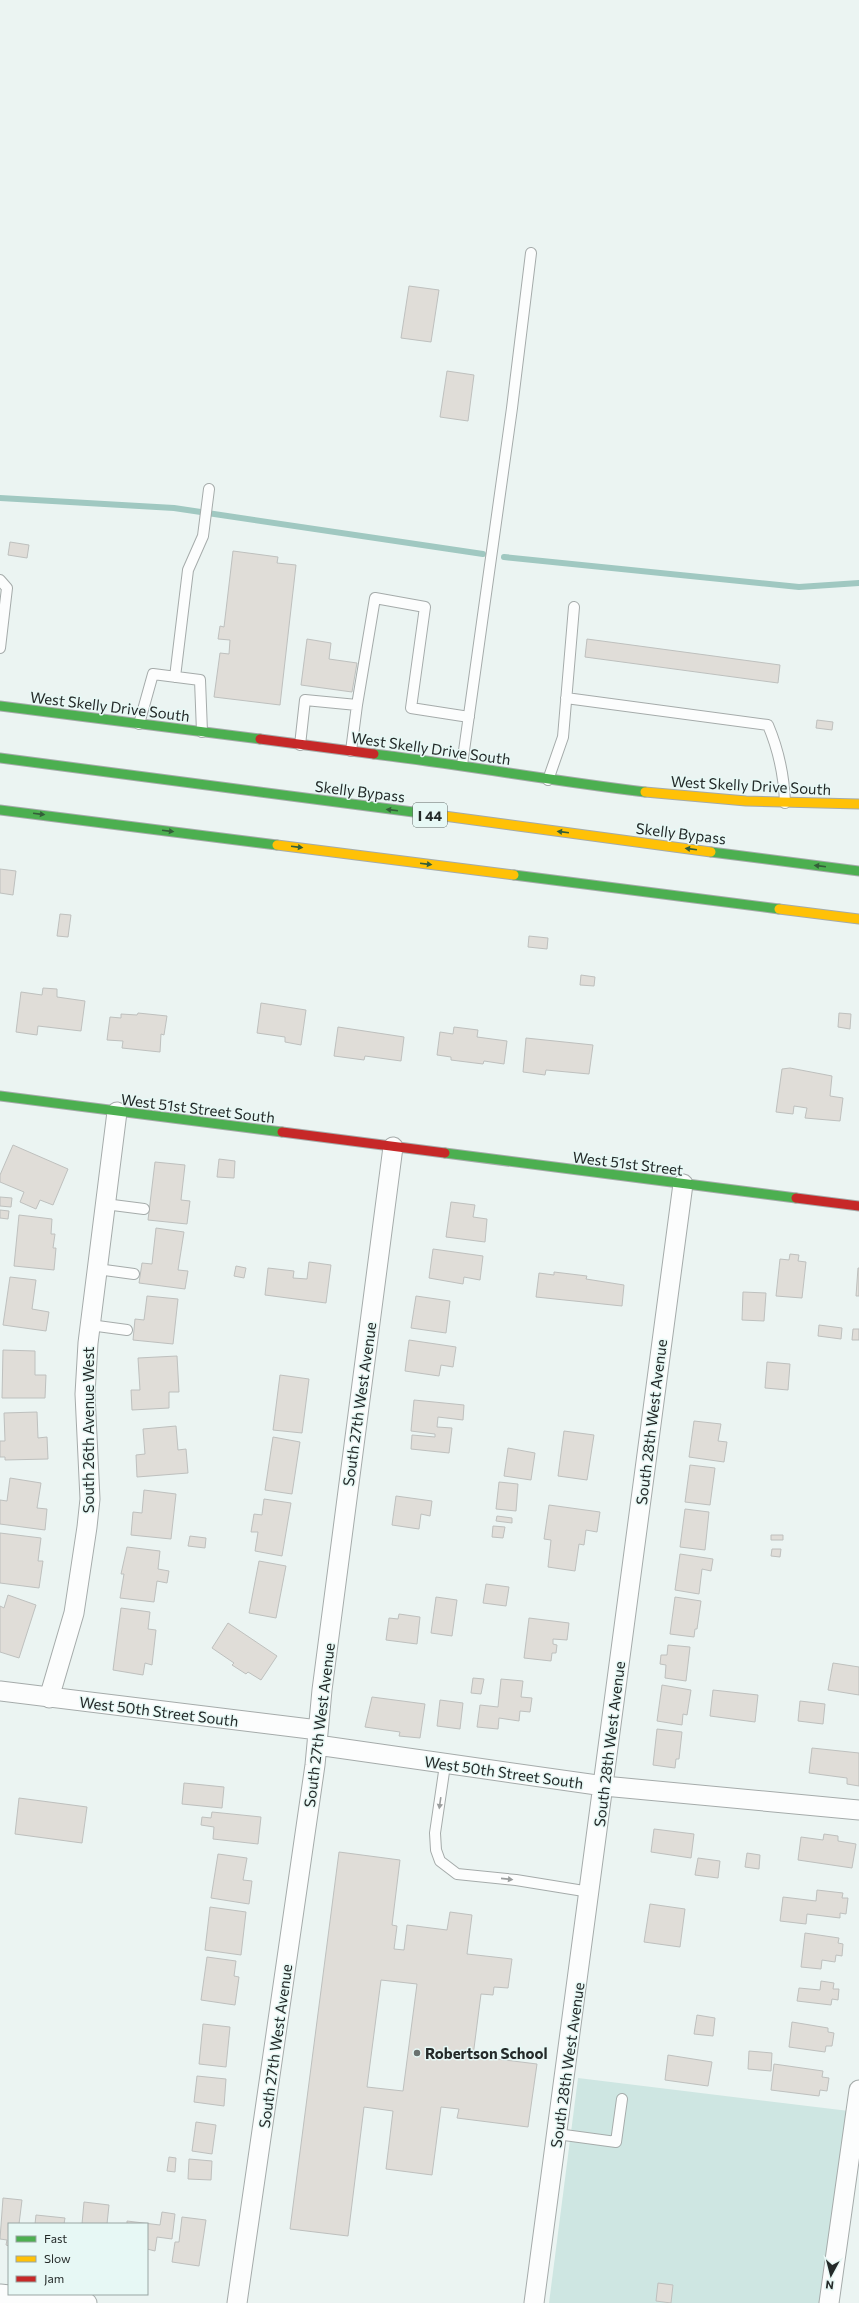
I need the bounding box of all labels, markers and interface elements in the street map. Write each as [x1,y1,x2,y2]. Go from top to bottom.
street label: West Skelly Drive South [29,687,191,725]
street label: West Skelly Drive South [350,728,512,768]
street label: West Skelly Drive South [670,772,832,798]
street label: Skelly Bypass [314,777,406,805]
road number: I 44 [413,803,447,827]
one-way arrow [386,807,398,813]
one-way arrow [33,811,45,818]
street label: Skelly Bypass [635,819,727,847]
one-way arrow [162,828,174,834]
one-way arrow [556,829,569,835]
one-way arrow [291,844,303,850]
one-way arrow [685,846,697,852]
one-way arrow [420,861,432,867]
one-way arrow [814,863,826,869]
street label: West 51st Street South [120,1090,276,1126]
street label: West 51st Street [572,1147,684,1179]
street label: South 27th West Avenue [339,1321,379,1487]
street label: South 28th West Avenue [632,1338,670,1506]
street label: South 26th Avenue West [79,1347,97,1513]
street label: South 27th West Avenue [300,1642,338,1808]
street label: South 28th West Avenue [590,1660,628,1828]
street label: West 50th Street South [78,1692,240,1730]
street label: West 50th Street South [423,1752,585,1792]
one-way arrow [437,1797,443,1810]
one-way arrow [501,1876,513,1882]
street label: South 27th West Avenue [255,1963,295,2129]
street label: South 28th West Avenue [546,1981,588,2149]
place label: Robertson School [425,2044,548,2062]
marker: Robertson School [412,2048,422,2058]
legend [8,2223,148,2295]
text: Fast [44,2231,67,2245]
text: Slow [44,2251,71,2265]
north arrow [811,2255,851,2295]
text: Jam [44,2271,64,2286]
text: N [825,2278,835,2292]

